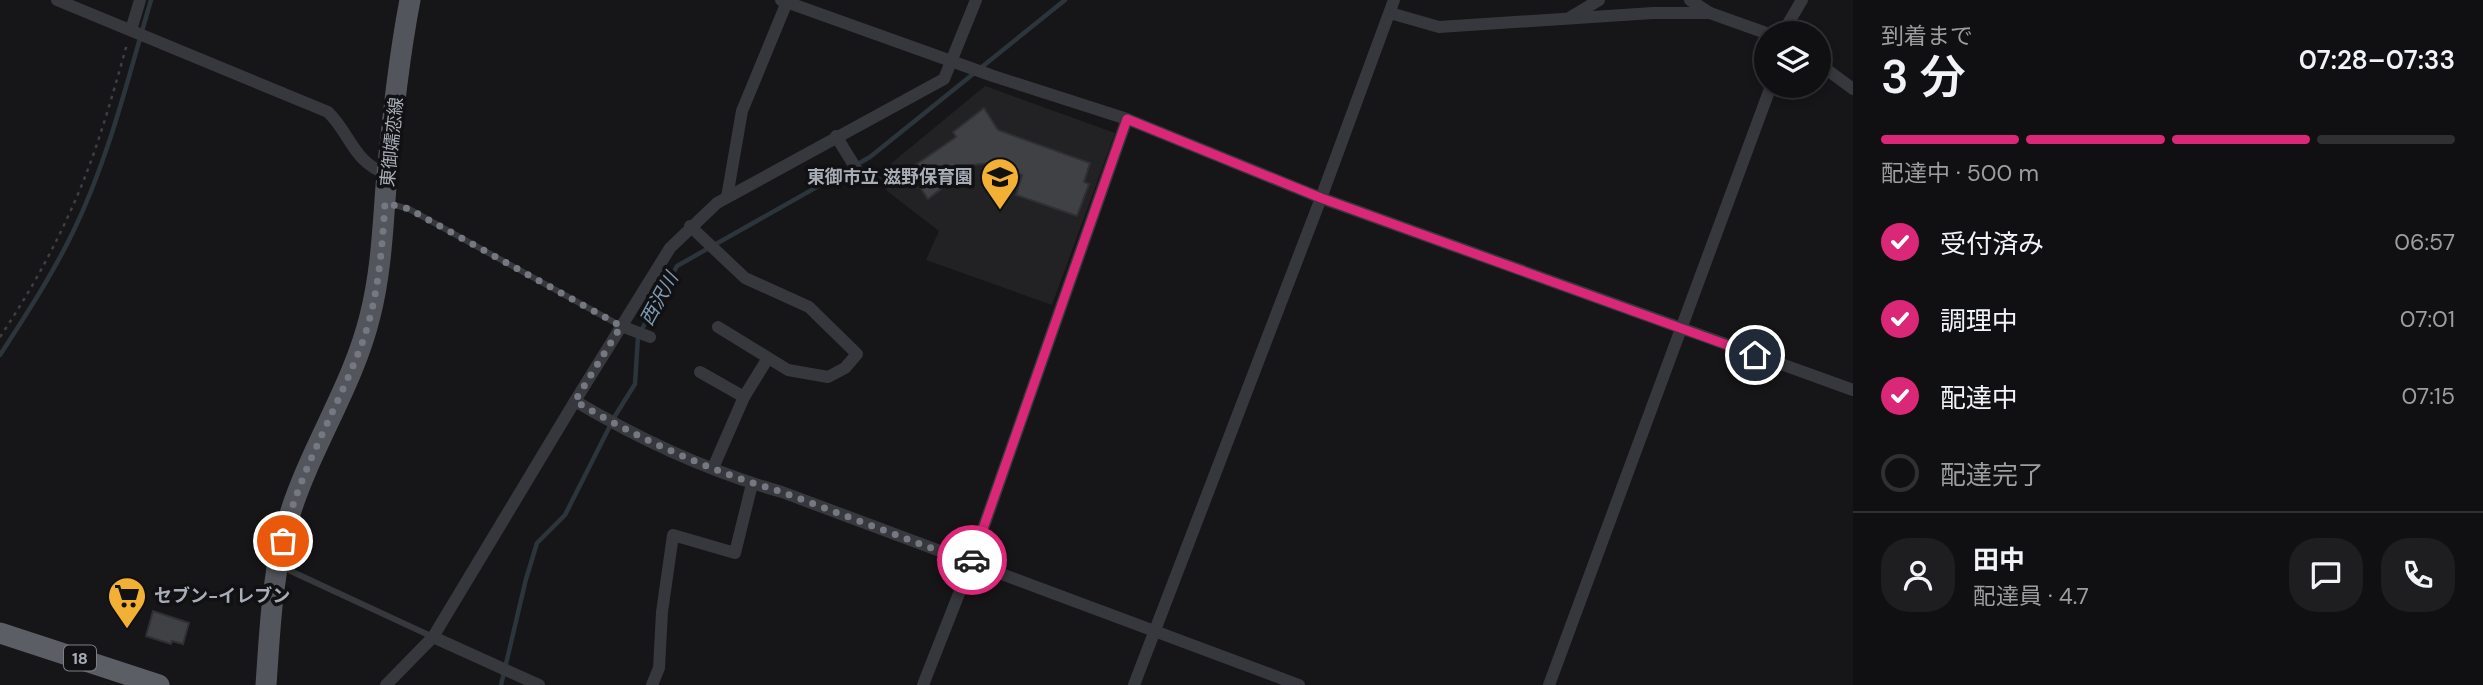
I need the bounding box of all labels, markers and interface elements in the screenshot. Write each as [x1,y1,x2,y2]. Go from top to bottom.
map controls [1754,21,1831,98]
button: layers [1754,21,1831,98]
text: 到着まで [1881,21,1973,51]
text: 07:28–07:33 [2299,43,2455,77]
text: 3 分 [1881,47,1966,107]
street label: 東御嬬恋線 [375,96,409,188]
school or university icon: 東御市立 滋野保育園 [979,156,1021,211]
text: 配達中 · 500 m [1881,158,2039,188]
place label: 東御市立 滋野保育園 [807,165,973,189]
icon: check [1881,223,1919,261]
text: 受付済み [1940,227,2044,261]
text: 06:57 [2394,227,2455,257]
water label: 西沢川 [634,266,685,330]
icon: check [1881,300,1919,338]
text: 調理中 [1940,304,2018,338]
text: 07:01 [2400,304,2455,334]
pin [1725,325,1785,385]
icon: home [1736,336,1774,374]
icon: check [1881,377,1919,415]
text: 配達中 [1940,381,2018,415]
text: 07:15 [2401,381,2455,411]
text: 配達完了 [1940,458,2044,492]
pin [253,511,313,571]
icon: bag [264,522,302,560]
courier [937,525,1007,595]
button: person [1881,538,1955,612]
button: chat [2289,538,2363,612]
button: phone [2381,538,2455,612]
icon: car [953,541,991,579]
text: 田中 [1973,543,2025,577]
supermarket icon: セブン-イレブン [106,575,148,630]
text: 配達員 · 4.7 [1973,581,2089,611]
place label: セブン-イレブン [154,584,290,608]
road number: 18 [64,646,96,670]

